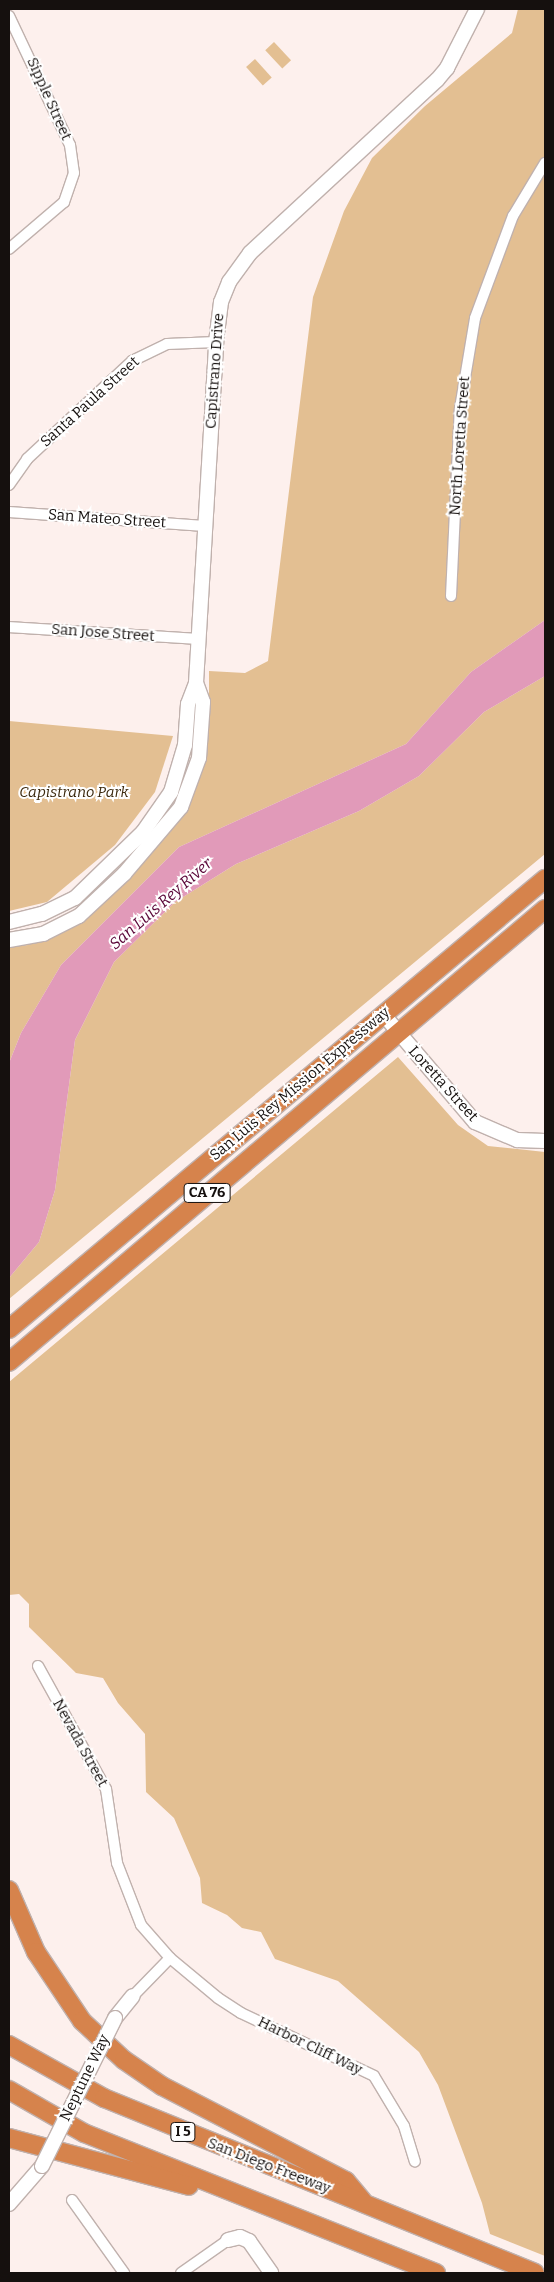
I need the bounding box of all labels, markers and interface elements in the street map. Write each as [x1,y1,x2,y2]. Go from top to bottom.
street label: Sipple Street [23,55,75,143]
street label: Capistrano Drive [202,312,228,430]
street label: Santa Paula Street [37,353,143,451]
street label: North Loretta Street [446,376,474,516]
street label: San Mateo Street [47,506,167,532]
street label: San Jose Street [51,620,155,646]
park label: Capistrano Park [19,784,129,802]
water label: San Luis Rey River [106,854,216,954]
street label: San Luis Rey Mission Expressway [206,1003,394,1165]
street label: Loretta Street [404,1043,482,1125]
road number: CA 76 [183,1182,231,1204]
street label: Nevada Street [48,1696,112,1790]
street label: Harbor Cliff Way [255,2013,365,2079]
street label: Neptune Way [56,2032,114,2124]
road number: I 5 [169,2120,197,2144]
street label: San Diego Freeway [205,2134,333,2198]

